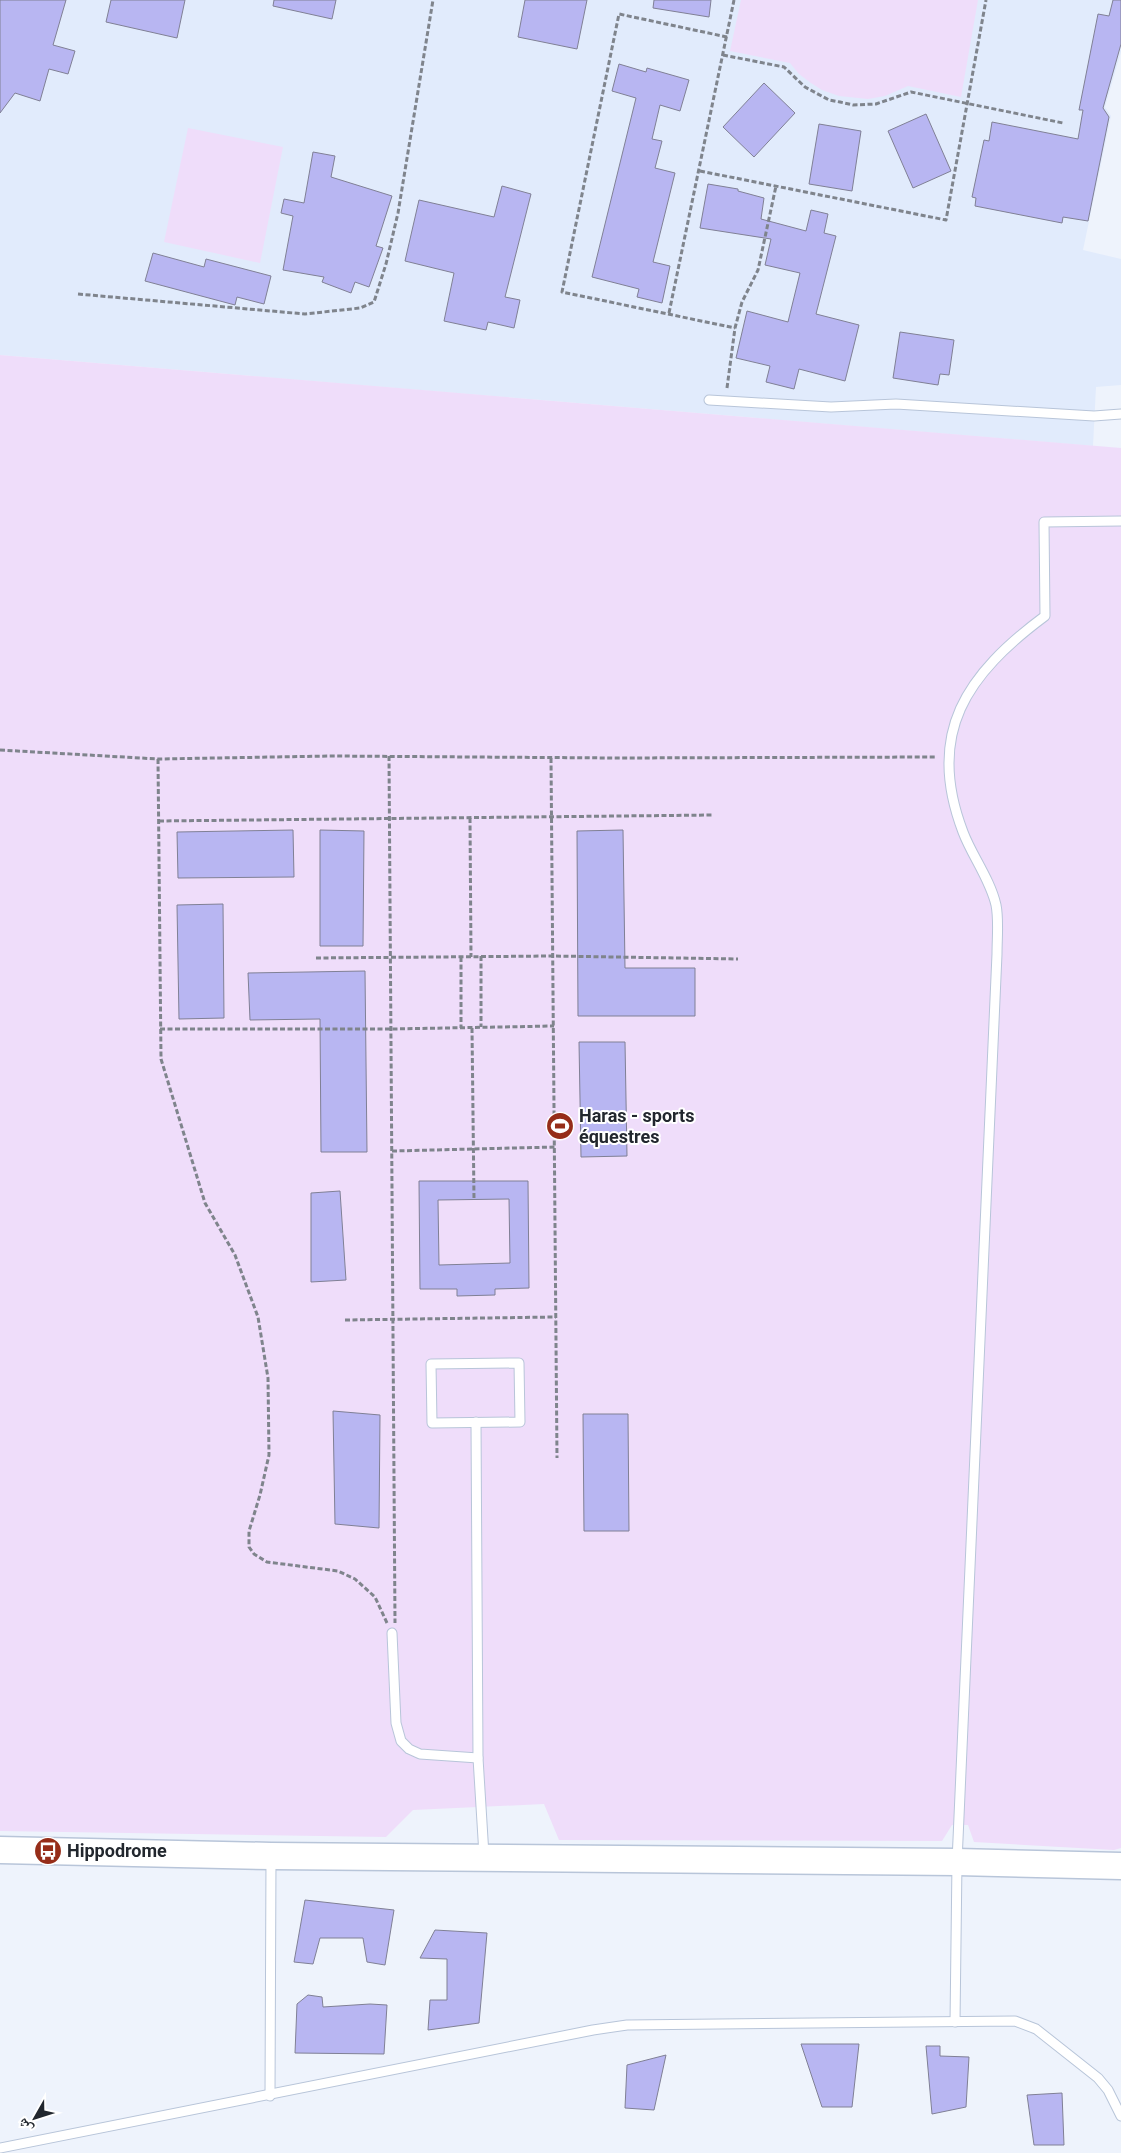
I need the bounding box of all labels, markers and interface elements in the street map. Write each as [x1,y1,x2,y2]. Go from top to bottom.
place label: Haras - sports équestres [579,1105,694,1147]
sports icon: Haras - sports équestres [545,1111,575,1141]
bus stop icon: Hippodrome [33,1836,63,1866]
place label: Hippodrome [67,1840,167,1861]
north arrow [10,2093,60,2143]
text: ش [14,2115,37,2137]

